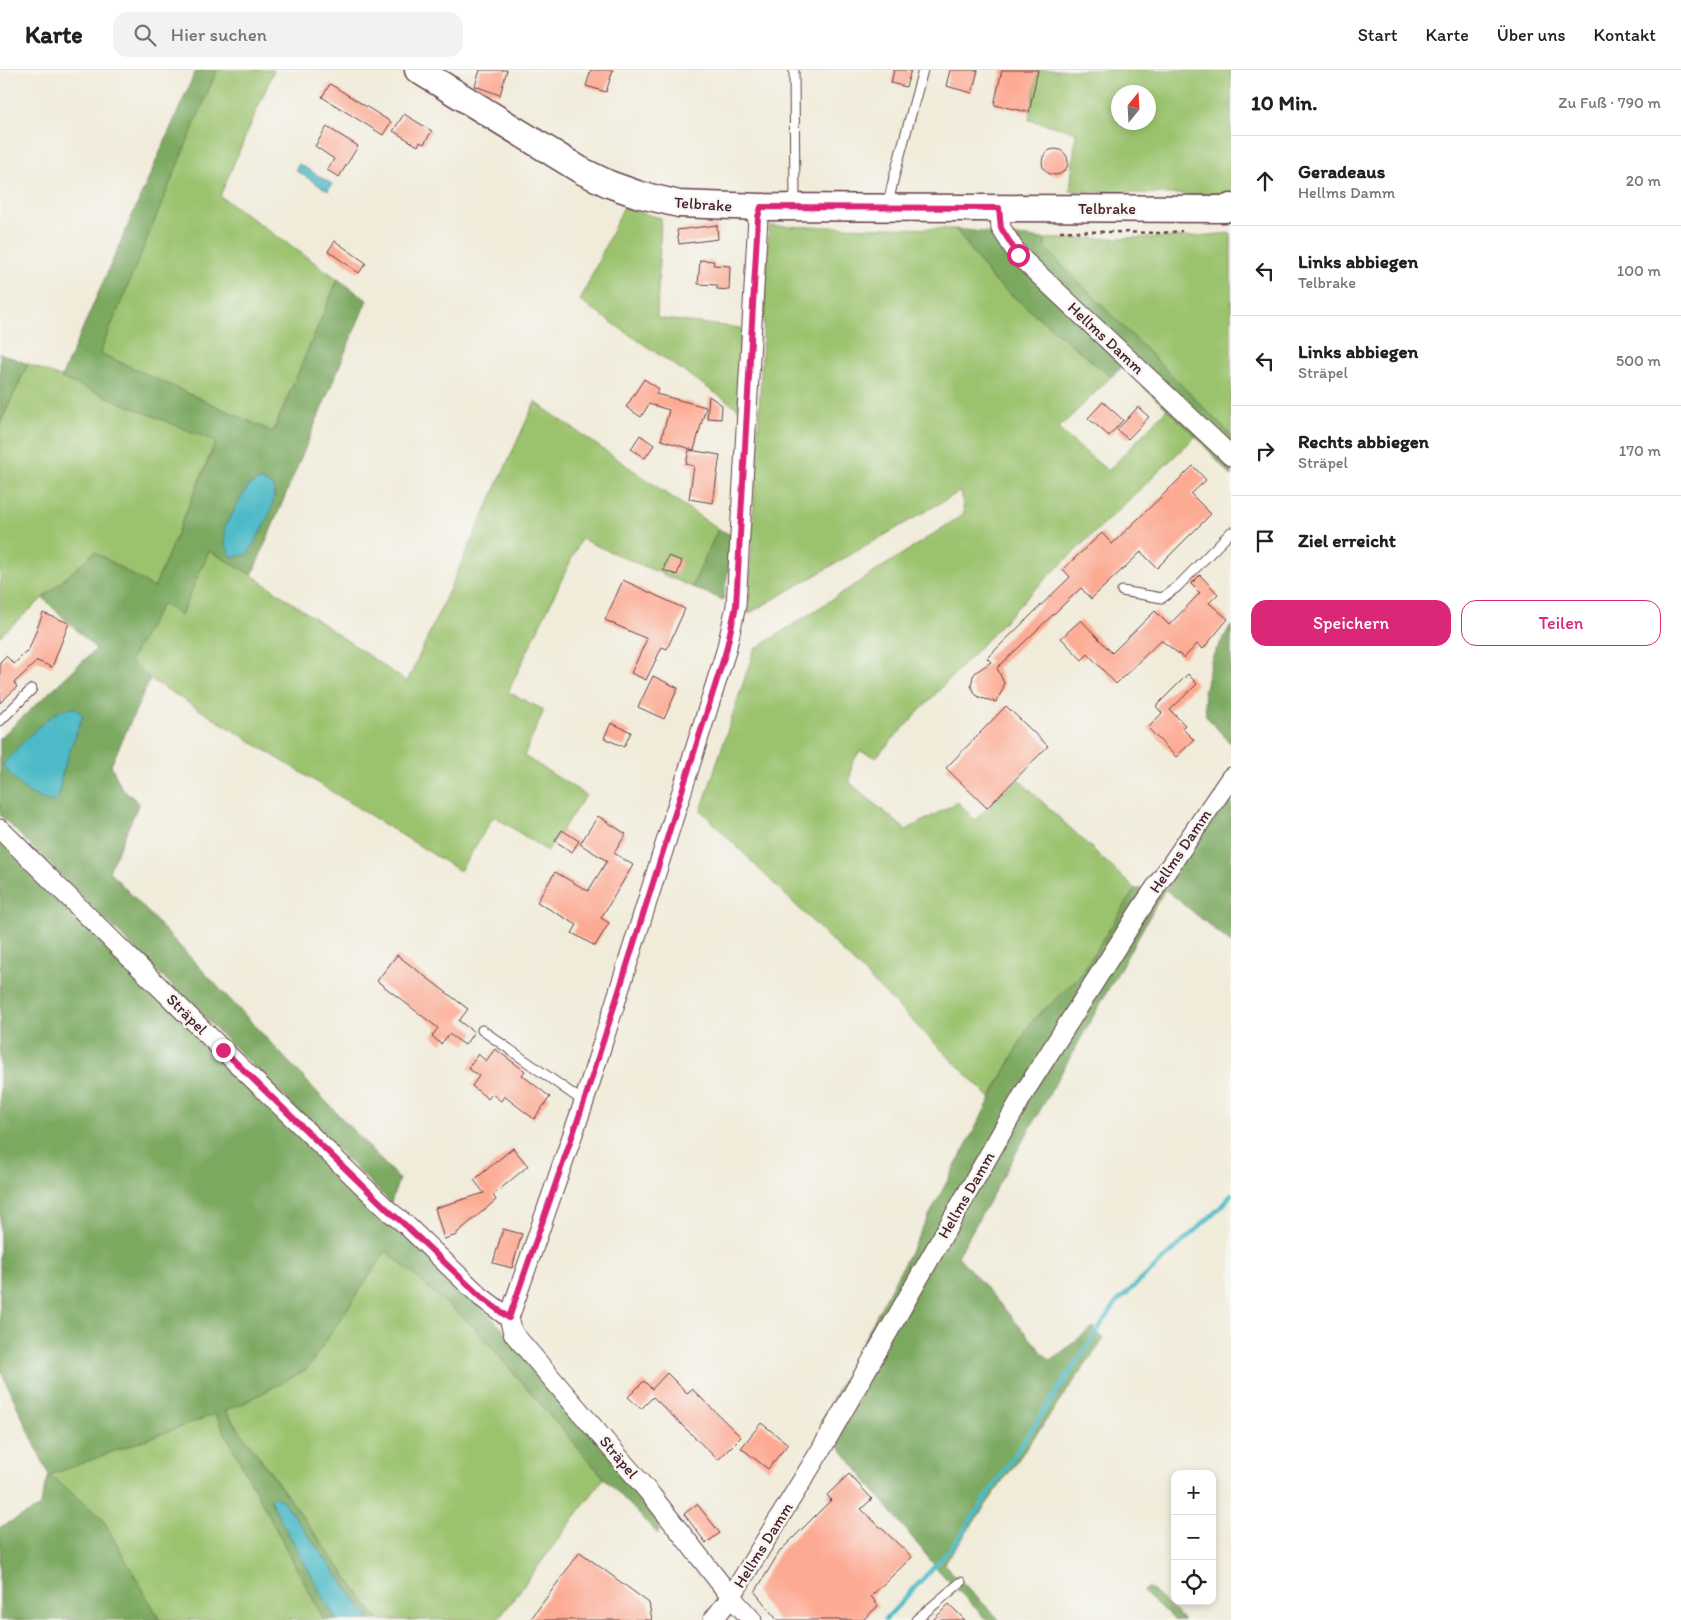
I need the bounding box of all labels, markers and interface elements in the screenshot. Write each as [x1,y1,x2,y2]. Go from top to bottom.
search box [113,12,463,57]
text: Karte [25,20,83,49]
icon: search [131,21,159,49]
text: Hier suchen [171,23,267,46]
text: Start [1358,24,1397,46]
text: Karte [1425,24,1469,46]
text: Über uns [1497,24,1566,46]
text: Kontakt [1594,24,1656,46]
north arrow [1111,85,1156,130]
text: 10 Min. [1251,90,1317,115]
text: Zu Fuß · 790 m [1558,93,1661,112]
text: Geradeaus [1298,160,1385,183]
icon: ahead [1251,167,1279,195]
text: 20 m [1626,171,1661,190]
text: Hellms Damm [1298,183,1395,202]
street label: Telbrake [673,192,733,216]
street label: Telbrake [1078,199,1136,218]
route start [1007,244,1030,267]
text: Links abbiegen [1298,250,1418,273]
icon: left [1251,257,1279,285]
text: 100 m [1617,261,1661,280]
text: Telbrake [1298,273,1356,292]
street label: Hellms Damm [1064,298,1148,378]
text: Links abbiegen [1298,340,1418,363]
icon: left [1251,347,1279,375]
text: 500 m [1616,351,1661,370]
text: Sträpel [1298,363,1348,382]
text: Rechts abbiegen [1298,430,1429,453]
icon: right [1251,437,1279,465]
text: 170 m [1619,441,1661,460]
text: Sträpel [1298,453,1348,472]
icon: arrive [1251,527,1279,555]
text: Ziel erreicht [1298,529,1396,552]
button: Speichern [1251,600,1451,646]
button: Teilen [1461,600,1661,646]
street label: Hellms Damm [1145,805,1215,897]
street label: Sträpel [163,990,212,1039]
route end [212,1039,235,1062]
street label: Hellms Damm [933,1148,999,1242]
street label: Sträpel [596,1432,643,1483]
map controls [1171,1470,1216,1605]
button: + [1171,1470,1216,1515]
street label: Hellms Damm [729,1498,797,1591]
button: − [1171,1515,1216,1560]
button: locate [1171,1560,1216,1605]

